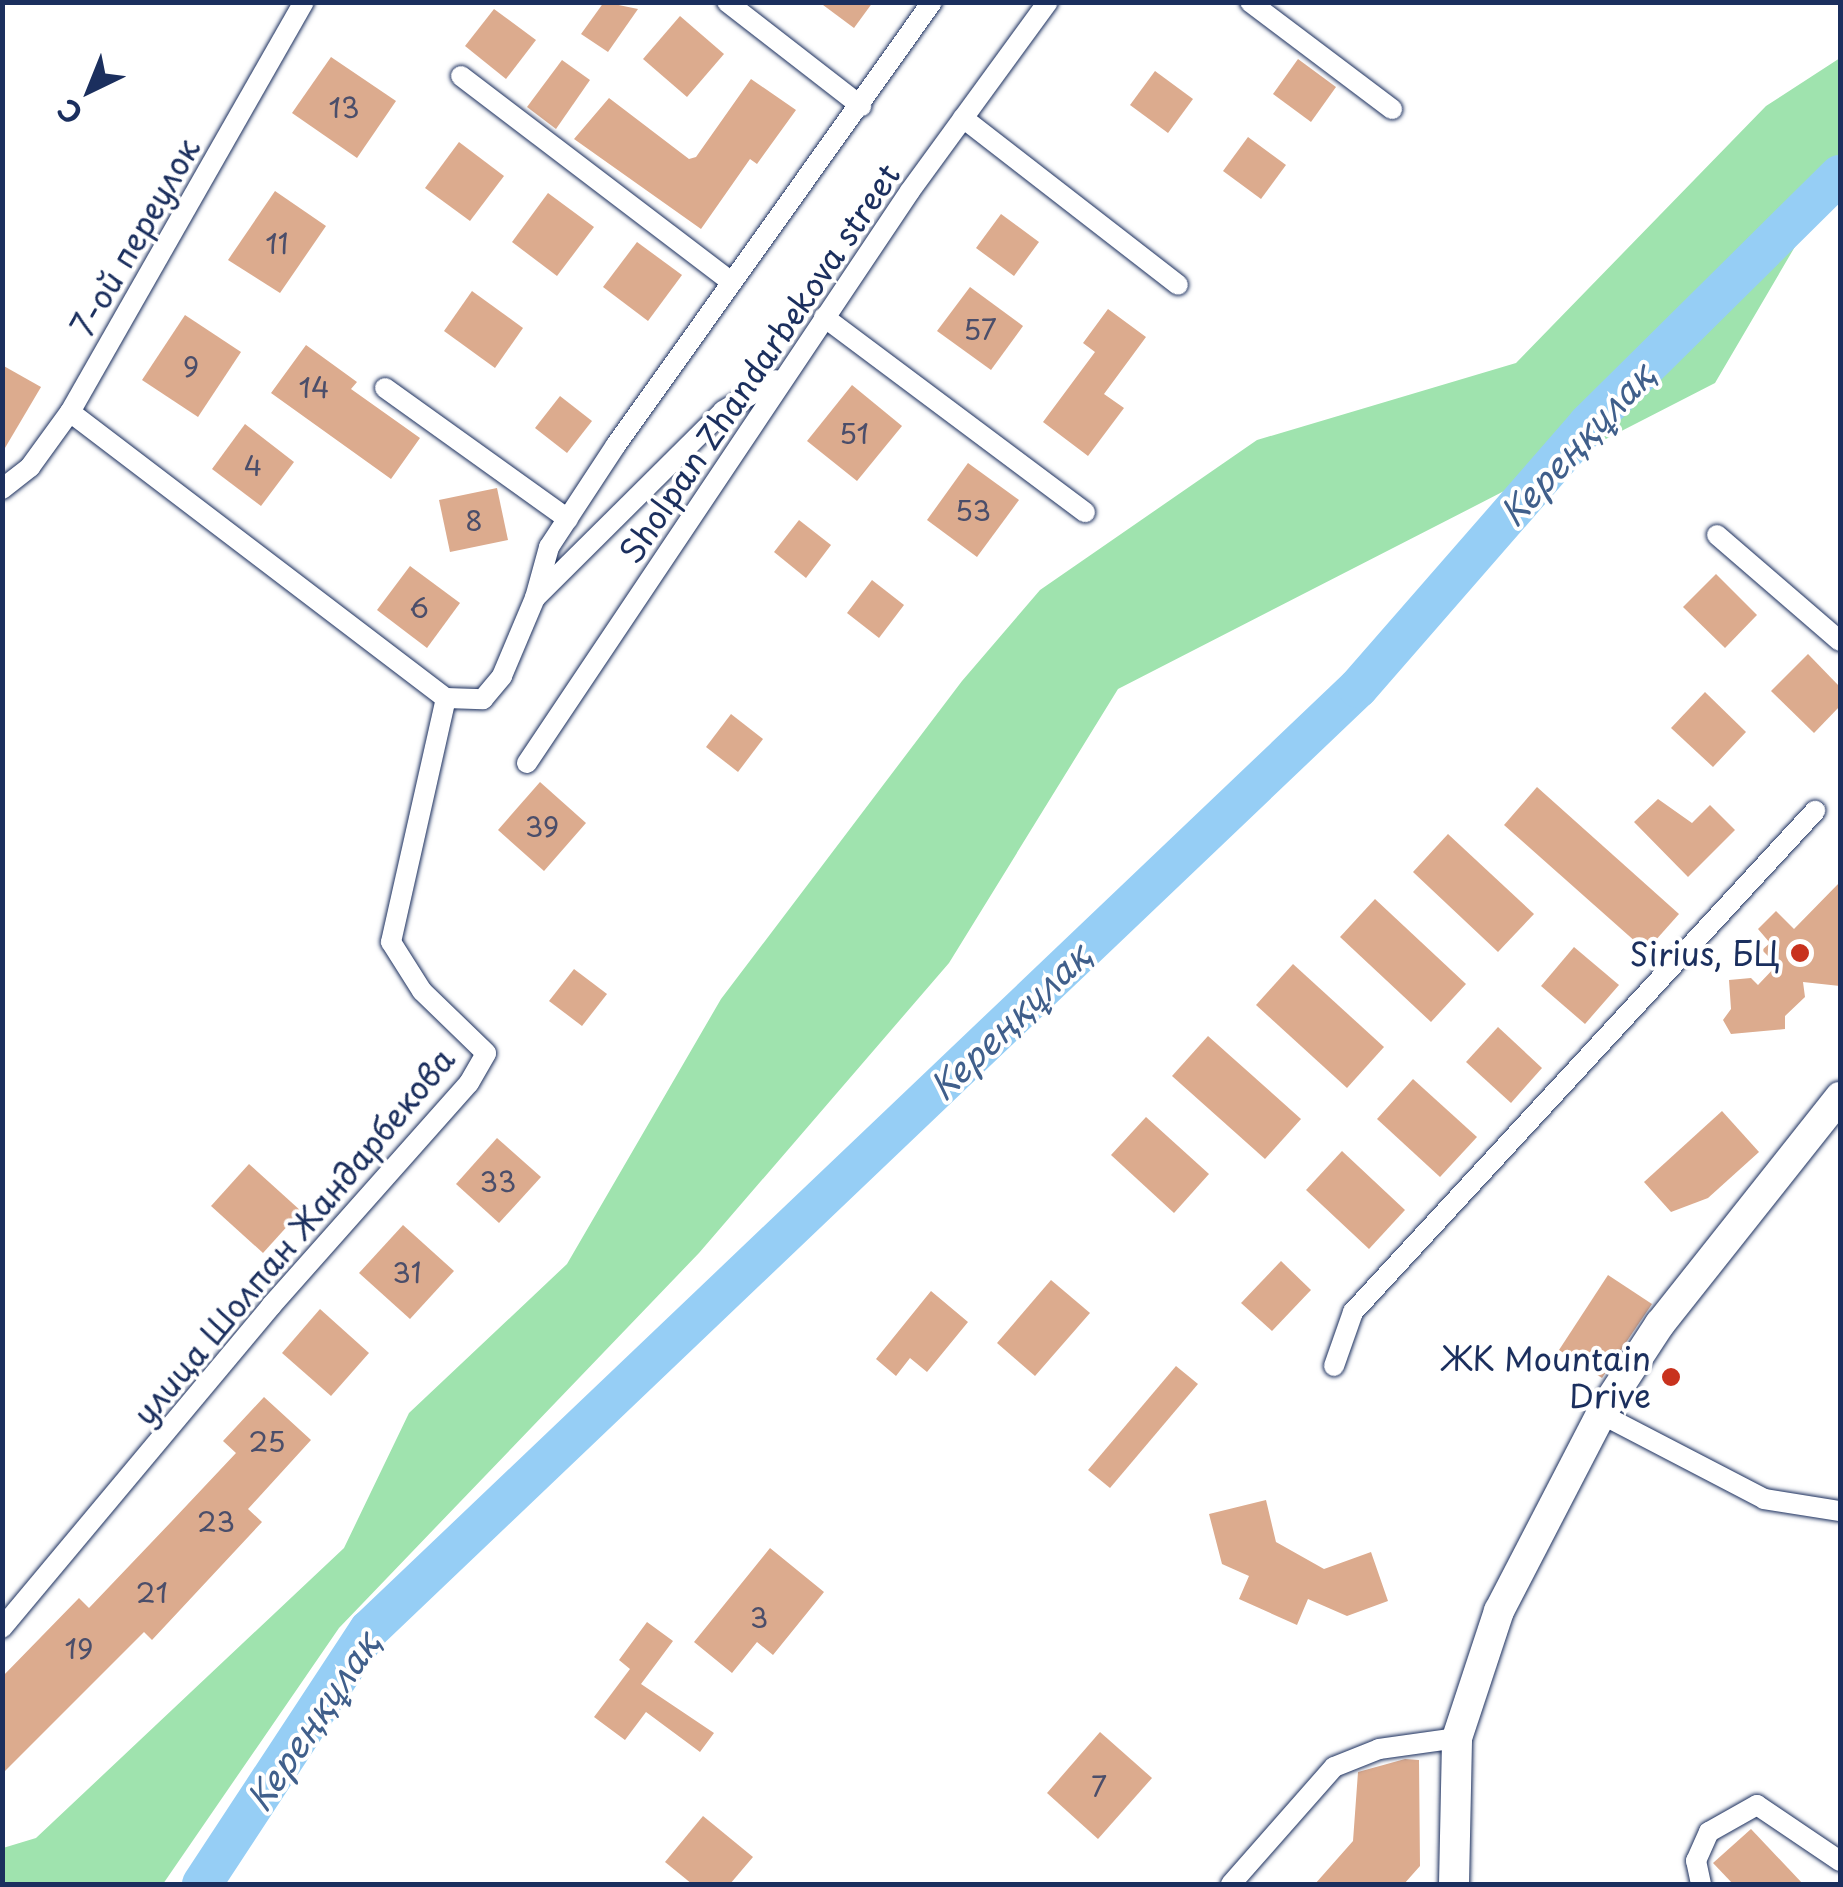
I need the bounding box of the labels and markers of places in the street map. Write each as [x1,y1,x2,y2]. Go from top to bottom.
place label: Sirius, БЦ [1629,934,1780,972]
marker: Sirius, БЦ [1789,942,1811,964]
place label: ЖК Mountain Drive [1439,1340,1651,1415]
marker: ЖК Mountain Drive [1660,1366,1682,1388]

